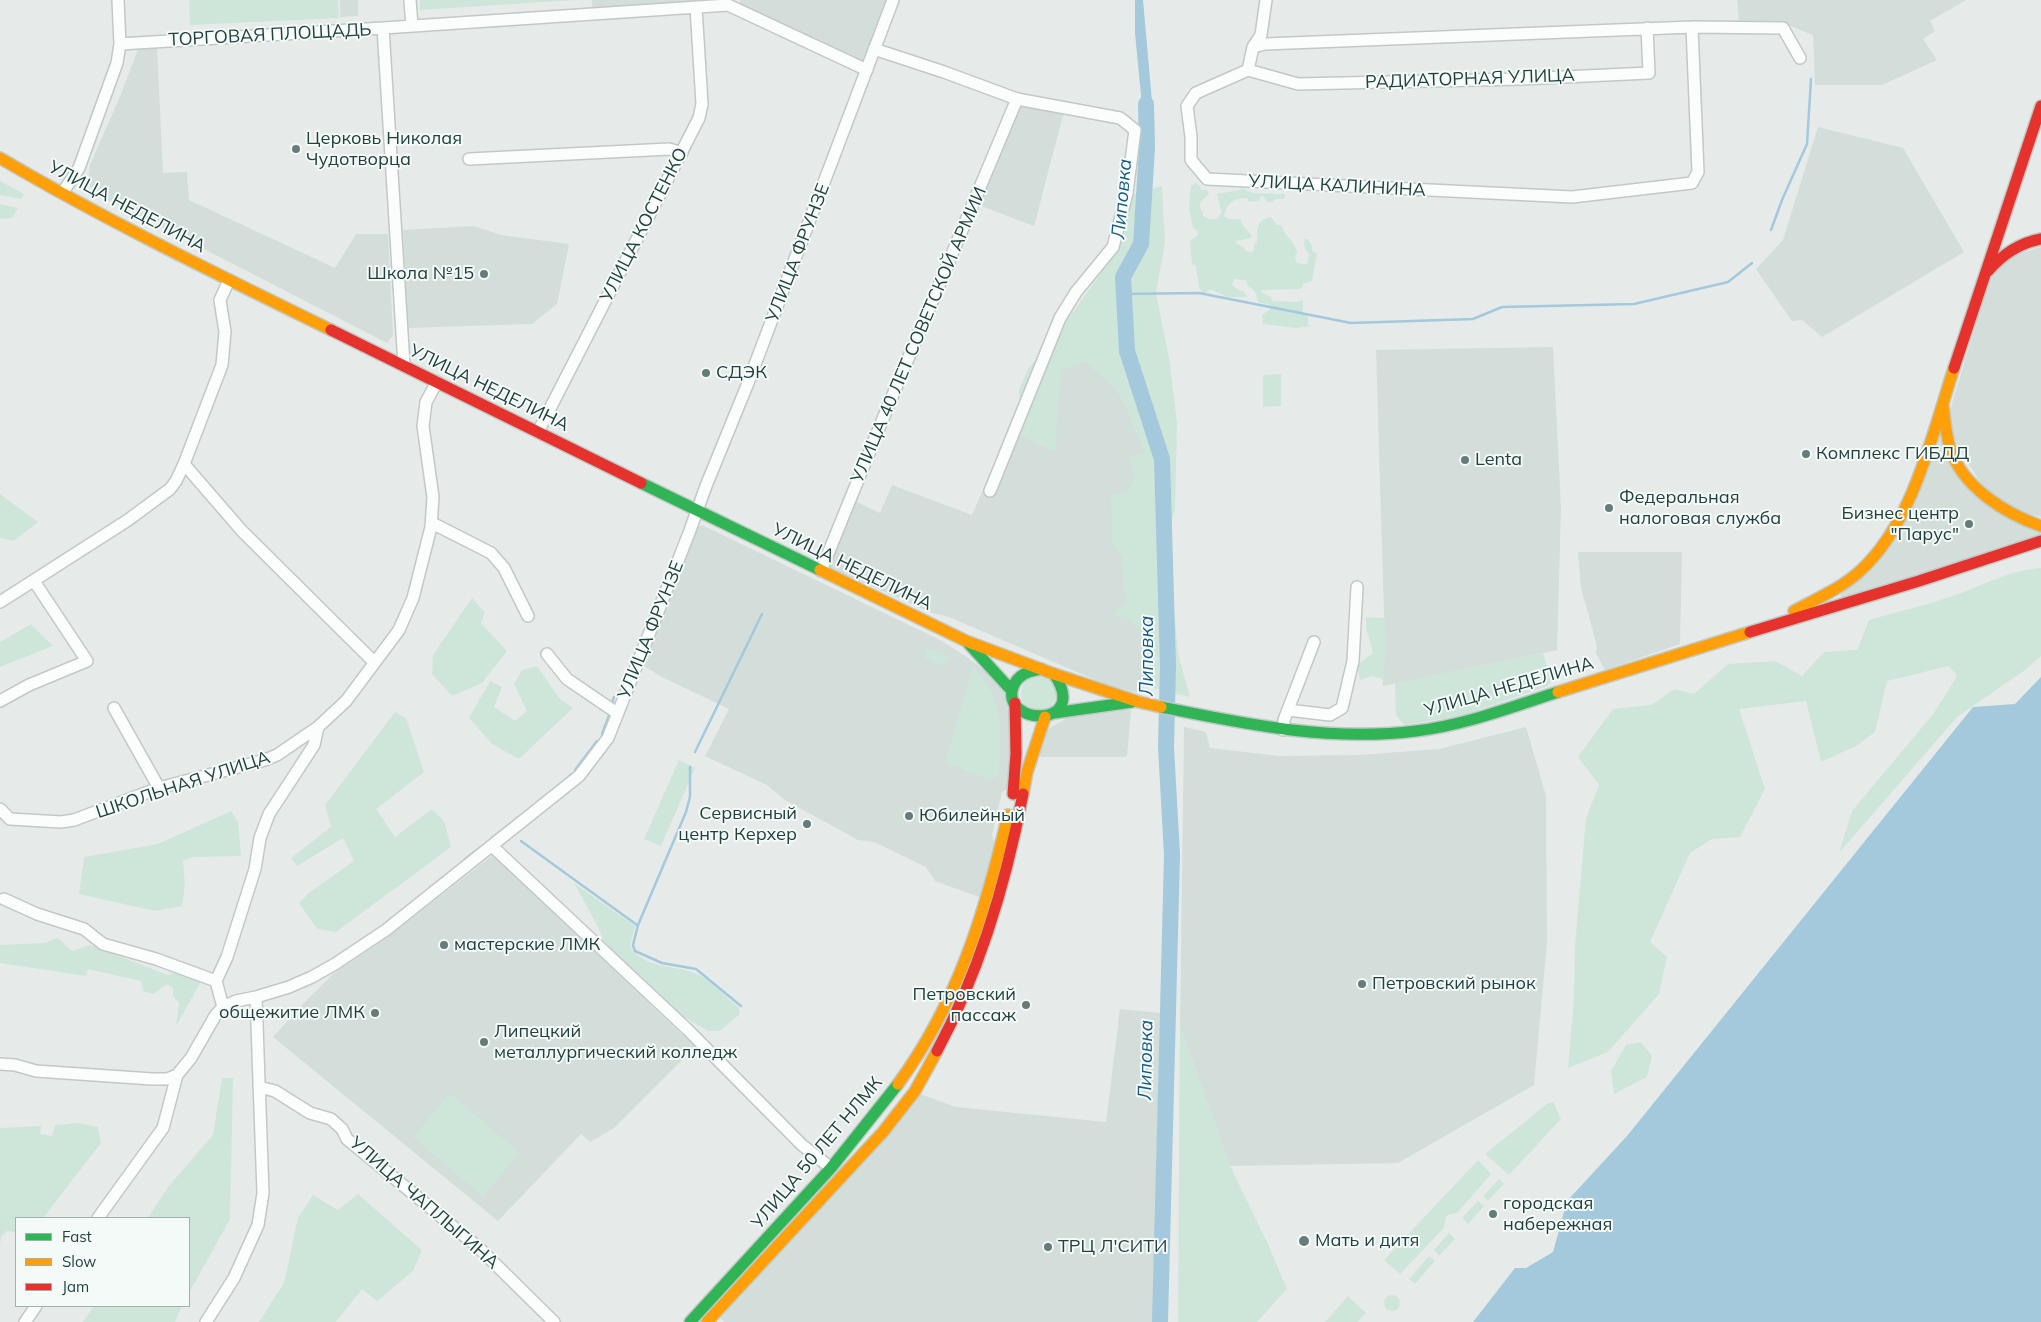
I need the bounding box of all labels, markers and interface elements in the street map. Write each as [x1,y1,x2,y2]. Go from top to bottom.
street label: ТОРГОВАЯ ПЛОЩАДЬ [168,19,372,51]
street label: РАДИАТОРНАЯ УЛИЦА [1365,65,1575,93]
place label: Церковь Николая Чудотворца [306,128,462,170]
marker: Церковь Николая Чудотворца [290,143,302,155]
street label: УЛИЦА КОСТЕНКО [596,144,692,306]
street label: УЛИЦА НЕДЕЛИНА [45,156,209,258]
water label: Липовка [1107,158,1137,240]
street label: УЛИЦА КАЛИНИНА [1248,171,1426,201]
street label: УЛИЦА ФРУНЗЕ [762,181,834,325]
street label: УЛИЦА 40 ЛЕТ СОВЕТСКОЙ АРМИИ [847,184,991,486]
place label: Школа №15 [367,263,474,285]
marker: Школа №15 [478,268,490,280]
street label: УЛИЦА НЕДЕЛИНА [406,340,572,436]
place label: СДЭК [716,362,767,384]
marker: СДЭК [700,367,712,379]
place label: Комплекс ГИБДД [1816,443,1969,465]
marker: Комплекс ГИБДД [1800,448,1812,460]
place label: Lenta [1475,449,1522,471]
marker: Lenta [1459,454,1471,466]
place label: Федеральная налоговая служба [1619,487,1781,530]
marker: Федеральная налоговая служба [1603,502,1615,514]
place label: Бизнес центр "Парус" [1842,503,1959,546]
marker: Бизнес центр "Парус" [1963,518,1975,530]
street label: УЛИЦА НЕДЕЛИНА [769,519,935,615]
street label: УЛИЦА ФРУНЗЕ [613,558,689,702]
water label: Липовка [1136,616,1158,696]
street label: УЛИЦА НЕДЕЛИНА [1422,652,1596,722]
street label: ШКОЛЬНАЯ УЛИЦА [93,747,273,823]
place label: Сервисный центр Керхер [678,803,797,846]
place label: Юбилейный [919,805,1025,827]
marker: Юбилейный [903,810,915,822]
marker: Сервисный центр Керхер [801,818,813,830]
place label: мастерские ЛМК [454,934,600,956]
marker: мастерские ЛМК [438,939,450,951]
place label: Петровский рынок [1372,973,1536,995]
marker: Петровский рынок [1356,978,1368,990]
place label: Петровский пассаж [912,984,1016,1026]
marker: Петровский пассаж [1020,999,1032,1011]
place label: общежитие ЛМК [219,1002,365,1024]
marker: общежитие ЛМК [369,1007,381,1019]
water label: Липовка [1134,1020,1158,1100]
place label: Липецкий металлургический колледж [494,1021,737,1064]
marker: Липецкий металлургический колледж [478,1036,490,1048]
street label: УЛИЦА 50 ЛЕТ НЛМК [747,1072,887,1234]
street label: УЛИЦА ЧАПЛЫГИНА [345,1132,503,1274]
place label: городская набережная [1503,1193,1612,1236]
marker: городская набережная [1487,1208,1499,1220]
legend [15,1217,190,1307]
text: Fast [62,1227,92,1246]
place label: Мать и дитя [1315,1230,1419,1252]
marker: Мать и дитя [1297,1234,1311,1248]
place label: ТРЦ Л'СИТИ [1058,1236,1168,1258]
marker: ТРЦ Л'СИТИ [1042,1241,1054,1253]
text: Slow [62,1252,96,1271]
text: Jam [62,1277,89,1296]

